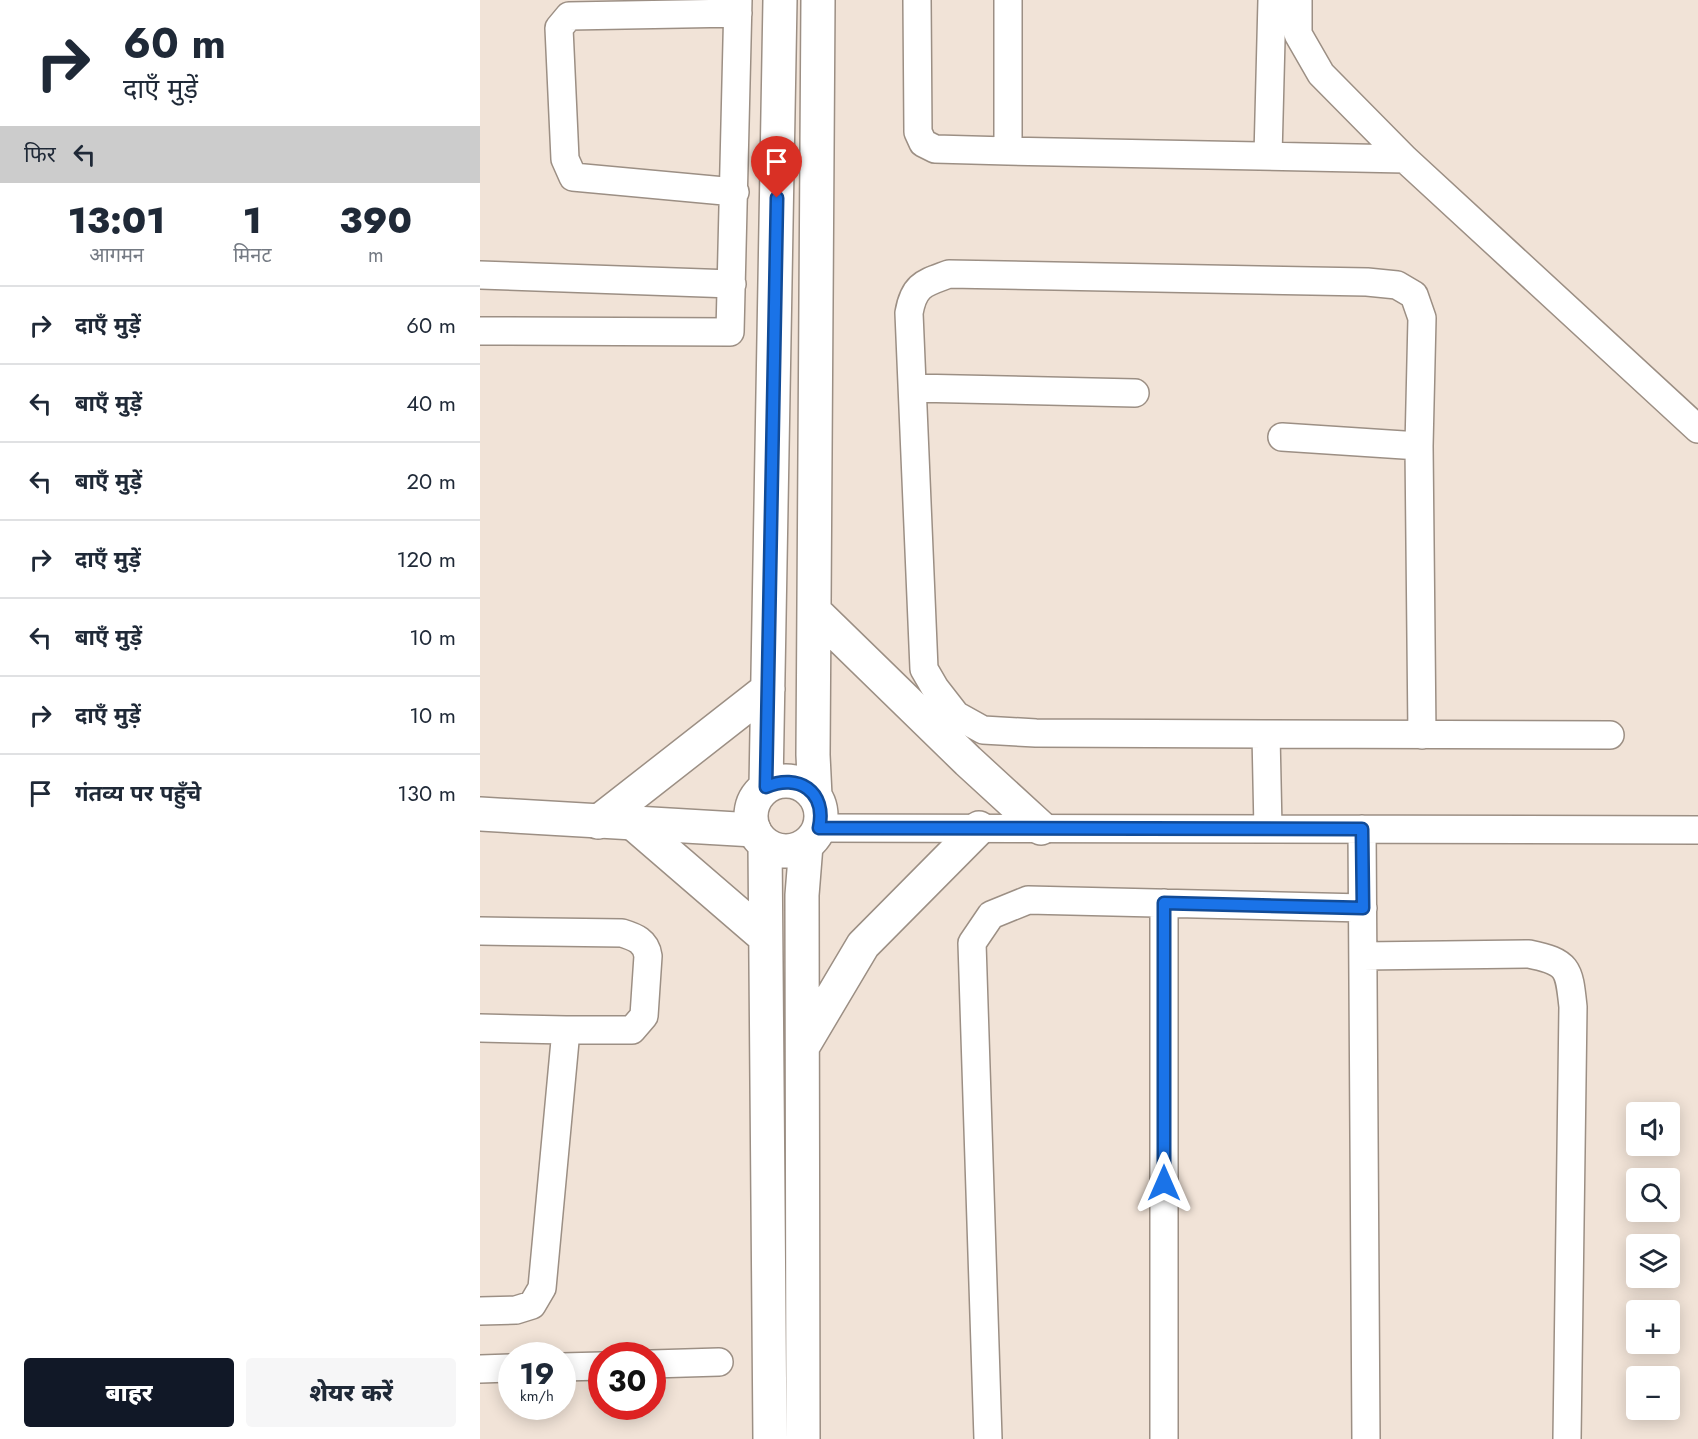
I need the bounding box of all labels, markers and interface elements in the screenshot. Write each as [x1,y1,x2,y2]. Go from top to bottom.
text: 60 m [123,13,226,74]
icon: right [24,24,102,102]
text: दाएँ मुड़ें [123,69,198,108]
pin [751,136,802,198]
text: फिर [24,138,56,170]
icon: left [68,138,101,171]
icon: arrive [760,145,793,178]
text: 13:01 [68,194,165,246]
text: 1 [243,194,262,246]
text: 390 [339,194,412,246]
text: आगमन [89,241,144,270]
text: मिनट [233,241,272,270]
text: m [368,241,384,270]
icon: right [24,309,57,342]
text: दाएँ मुड़ें [75,309,141,341]
text: 60 m [406,309,456,341]
icon: left [24,387,57,420]
text: बाएँ मुड़ें [75,387,142,419]
text: 40 m [406,387,456,419]
icon: left [24,465,57,498]
text: बाएँ मुड़ें [75,465,142,497]
text: 20 m [407,465,456,497]
icon: right [24,543,57,576]
text: दाएँ मुड़ें [75,543,141,575]
text: 120 m [397,543,456,575]
icon: left [24,621,57,654]
text: बाएँ मुड़ें [75,621,142,653]
text: 10 m [409,621,456,653]
icon: right [24,699,57,732]
text: दाएँ मुड़ें [75,699,141,731]
text: 10 m [409,699,456,731]
icon: arrive [24,777,57,810]
text: गंतव्य पर पहुँचे [75,777,201,809]
text: 130 m [397,777,456,809]
map controls [1626,1102,1680,1420]
button: sound [1626,1102,1680,1156]
position arrow [1132,1151,1196,1215]
button: search [1626,1168,1680,1222]
button: layers [1626,1234,1680,1288]
button: + [1626,1300,1680,1354]
speed limit sign: 30 [588,1342,666,1420]
text: 19 [519,1352,555,1395]
button: बाहर [24,1358,234,1427]
button: शेयर करें [246,1358,456,1427]
button: − [1626,1366,1680,1420]
text: km/h [520,1385,554,1407]

